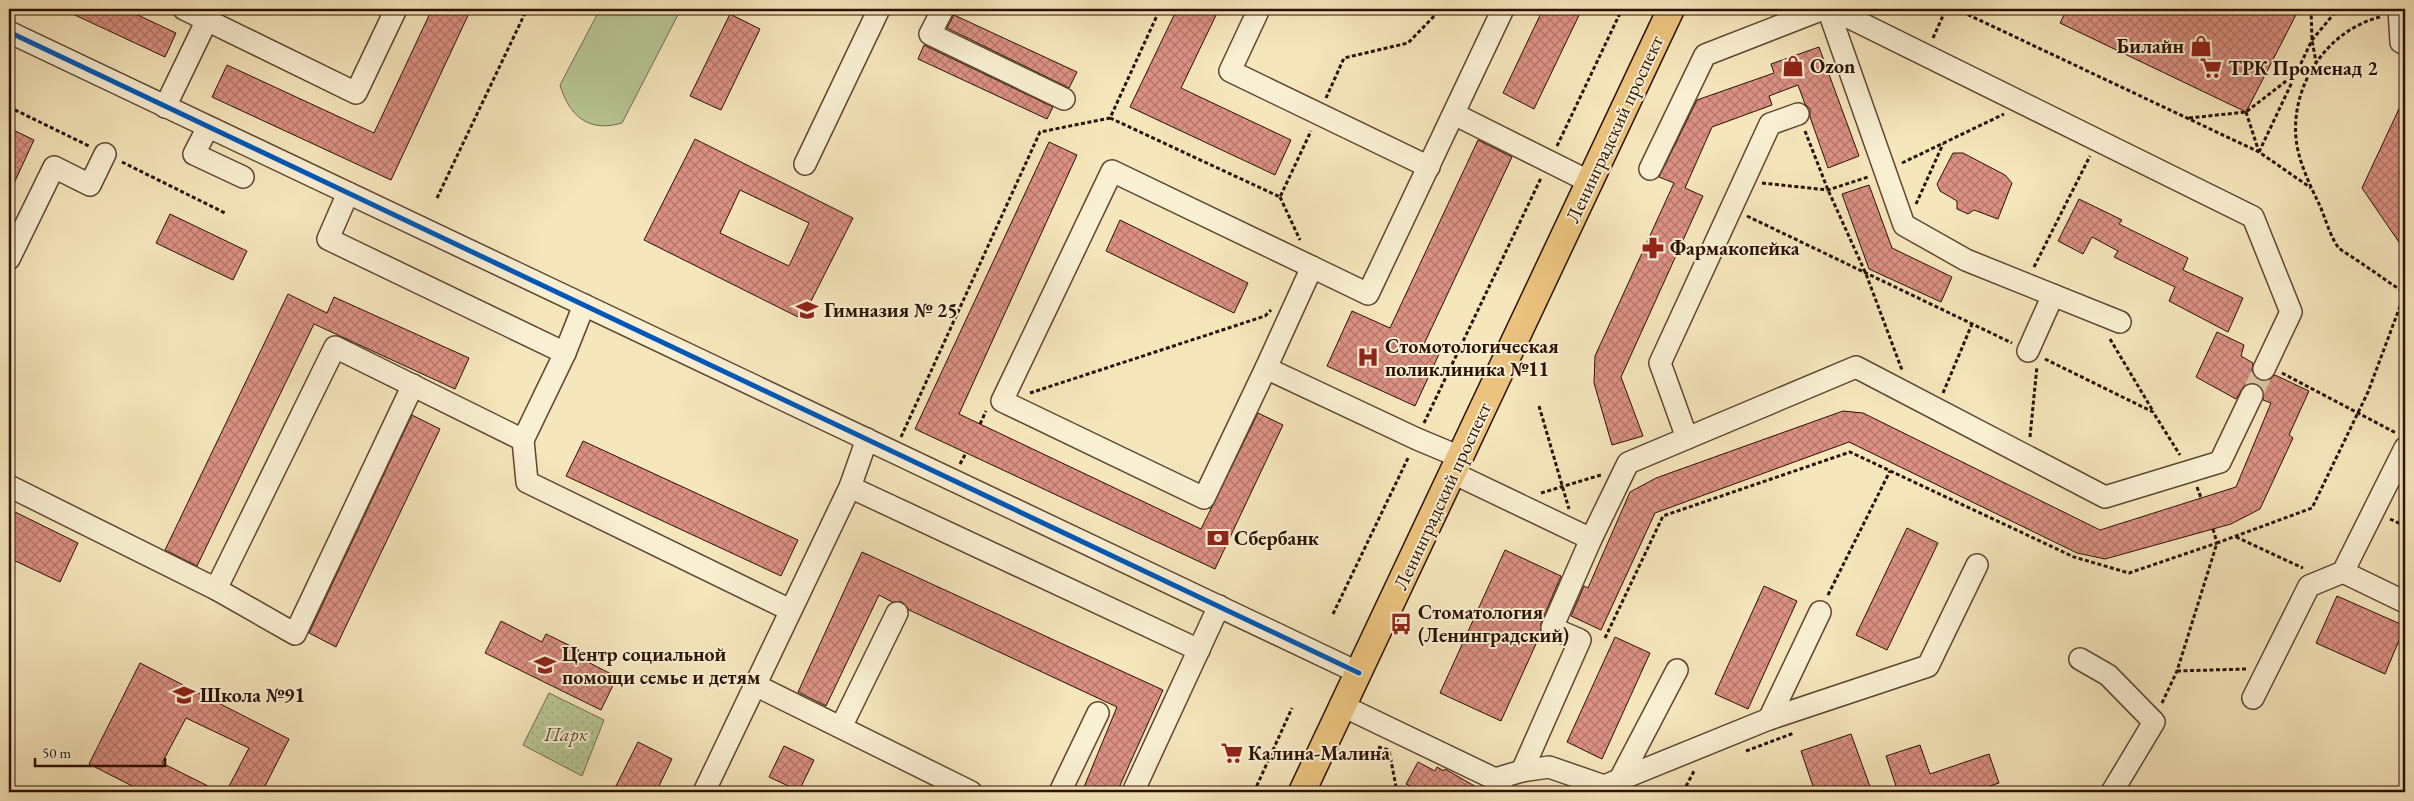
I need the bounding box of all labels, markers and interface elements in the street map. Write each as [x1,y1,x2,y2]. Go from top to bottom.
street label: Ленинградский проспект [1559,31,1669,227]
place label: Билайн [2117,33,2184,59]
shop icon: Билайн [2188,33,2214,59]
shop icon: Ozon [1780,53,1806,79]
place label: Ozon [1810,53,1855,79]
supermarket icon: ТРК Променад 2 [2198,55,2224,81]
place label: ТРК Променад 2 [2228,55,2378,81]
pharmacy icon: Фармакопейка [1640,235,1666,261]
place label: Фармакопейка [1670,235,1800,261]
school or university icon: Гимназия № 25 [794,297,820,323]
place label: Гимназия № 25 [824,297,958,323]
place label: Стомотологическая поликлиника №11 [1385,333,1559,382]
hospital icon: Стомотологическая поликлиника №11 [1355,344,1381,370]
street label: Ленинградский проспект [1387,398,1497,594]
bank icon: Сбербанк [1205,525,1231,551]
place label: Сбербанк [1234,525,1319,551]
place label: Стоматология (Ленинградский) [1418,599,1569,648]
bus stop icon: Стоматология (Ленинградский) [1388,611,1414,637]
place label: Центр социальной помощи семье и детям [562,641,761,690]
school or university icon: Центр социальной помощи семье и детям [532,652,558,678]
school or university icon: Школа №91 [171,682,197,708]
place label: Школа №91 [200,682,305,708]
park label: Парк [543,721,588,747]
scale bar [35,736,165,768]
supermarket icon: Калина-Малина [1219,740,1245,766]
place label: Калина-Малина [1248,740,1390,766]
text: 50 m [42,743,71,762]

